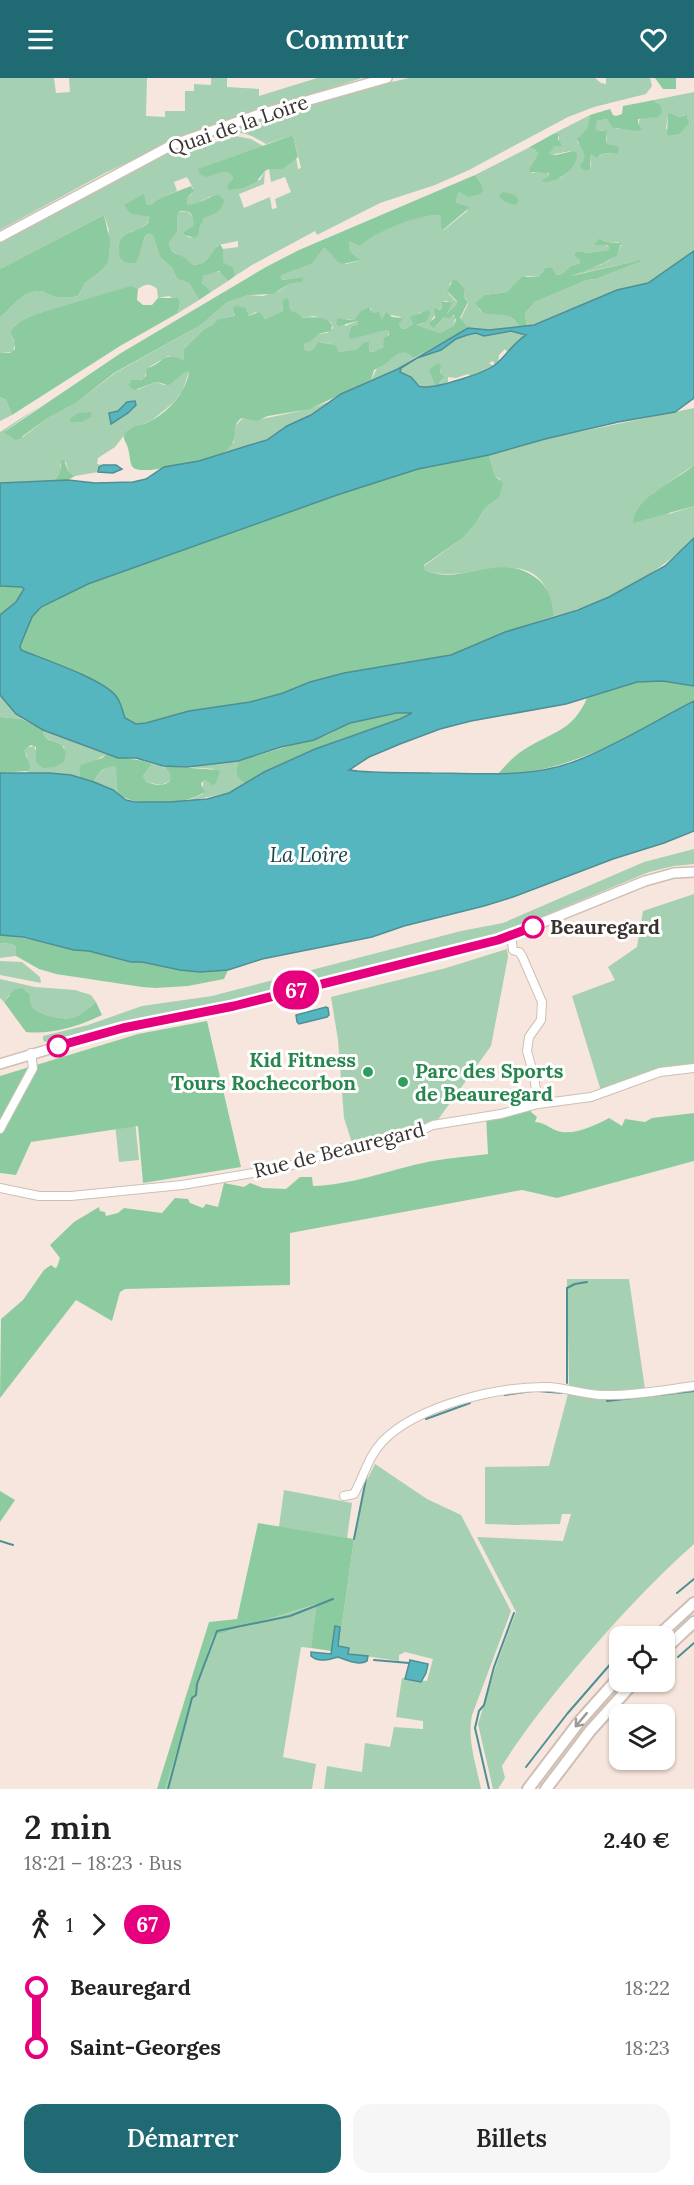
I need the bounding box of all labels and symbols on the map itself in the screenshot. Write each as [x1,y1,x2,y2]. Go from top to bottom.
street label: Quai de la Loire [165,89,311,160]
water label: La Loire [270,841,348,868]
place label: Beauregard [550,914,660,939]
marker: Beauregard [522,916,544,938]
line badge: 67 [269,970,323,1010]
unlabelled marker [47,1035,69,1057]
place label: Kid Fitness Tours Rochecorbon [171,1047,356,1095]
place label: Parc des Sports de Beauregard [415,1058,564,1106]
marker: Kid Fitness Tours Rochecorbon [361,1065,375,1079]
marker: Parc des Sports de Beauregard [396,1075,410,1089]
street label: Rue de Beauregard [251,1116,427,1183]
one-way arrow [574,1712,588,1727]

